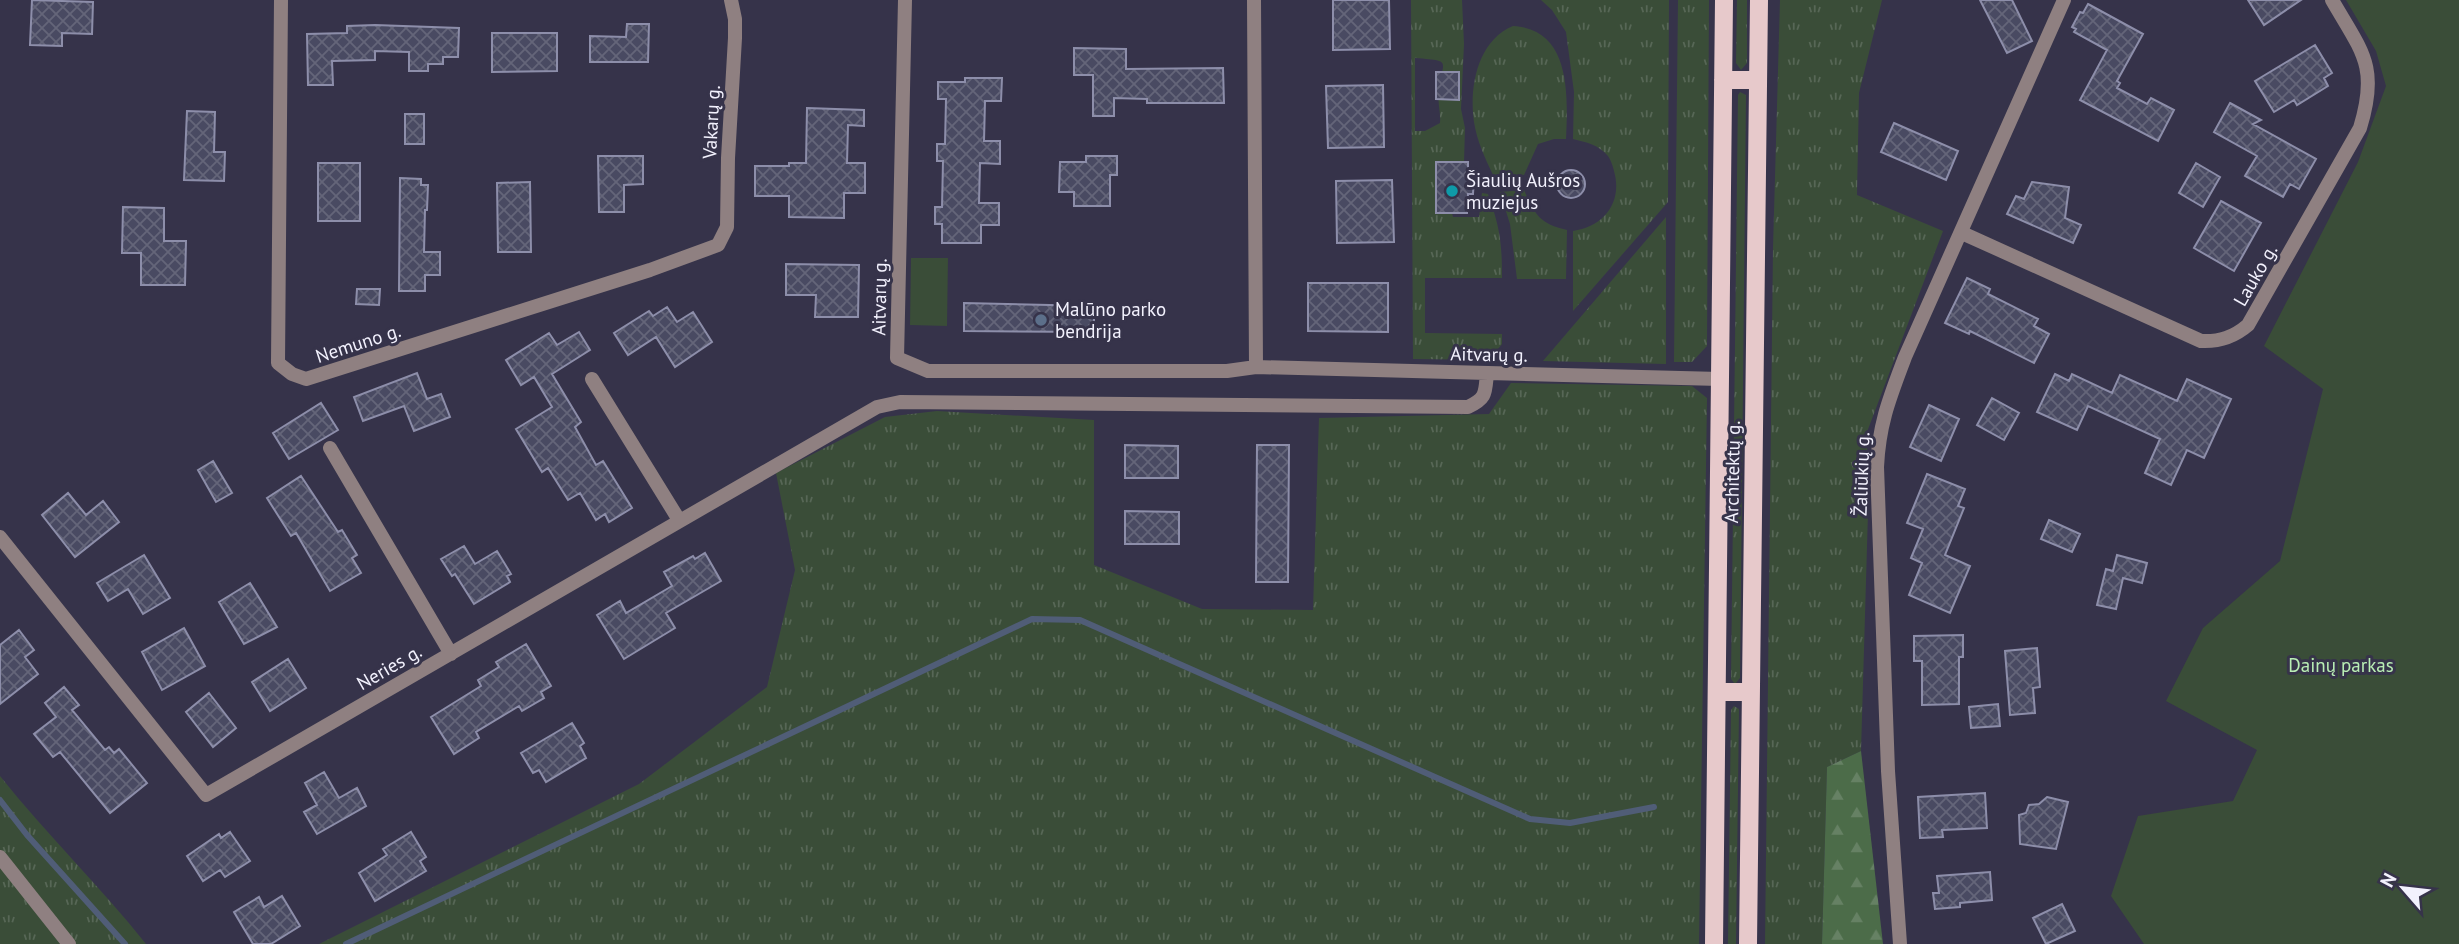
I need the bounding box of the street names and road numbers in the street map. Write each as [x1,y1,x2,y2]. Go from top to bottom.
street label: Vakarų g. [697,85,725,160]
street label: Lauko g. [2228,240,2282,310]
street label: Aitvarų g. [866,258,892,336]
street label: Nemuno g. [312,318,404,368]
street label: Aitvarų g. [1450,341,1528,367]
street label: Architektų g. [1719,420,1745,524]
street label: Žaliūkių g. [1848,432,1874,516]
street label: Neries g. [352,639,426,695]

